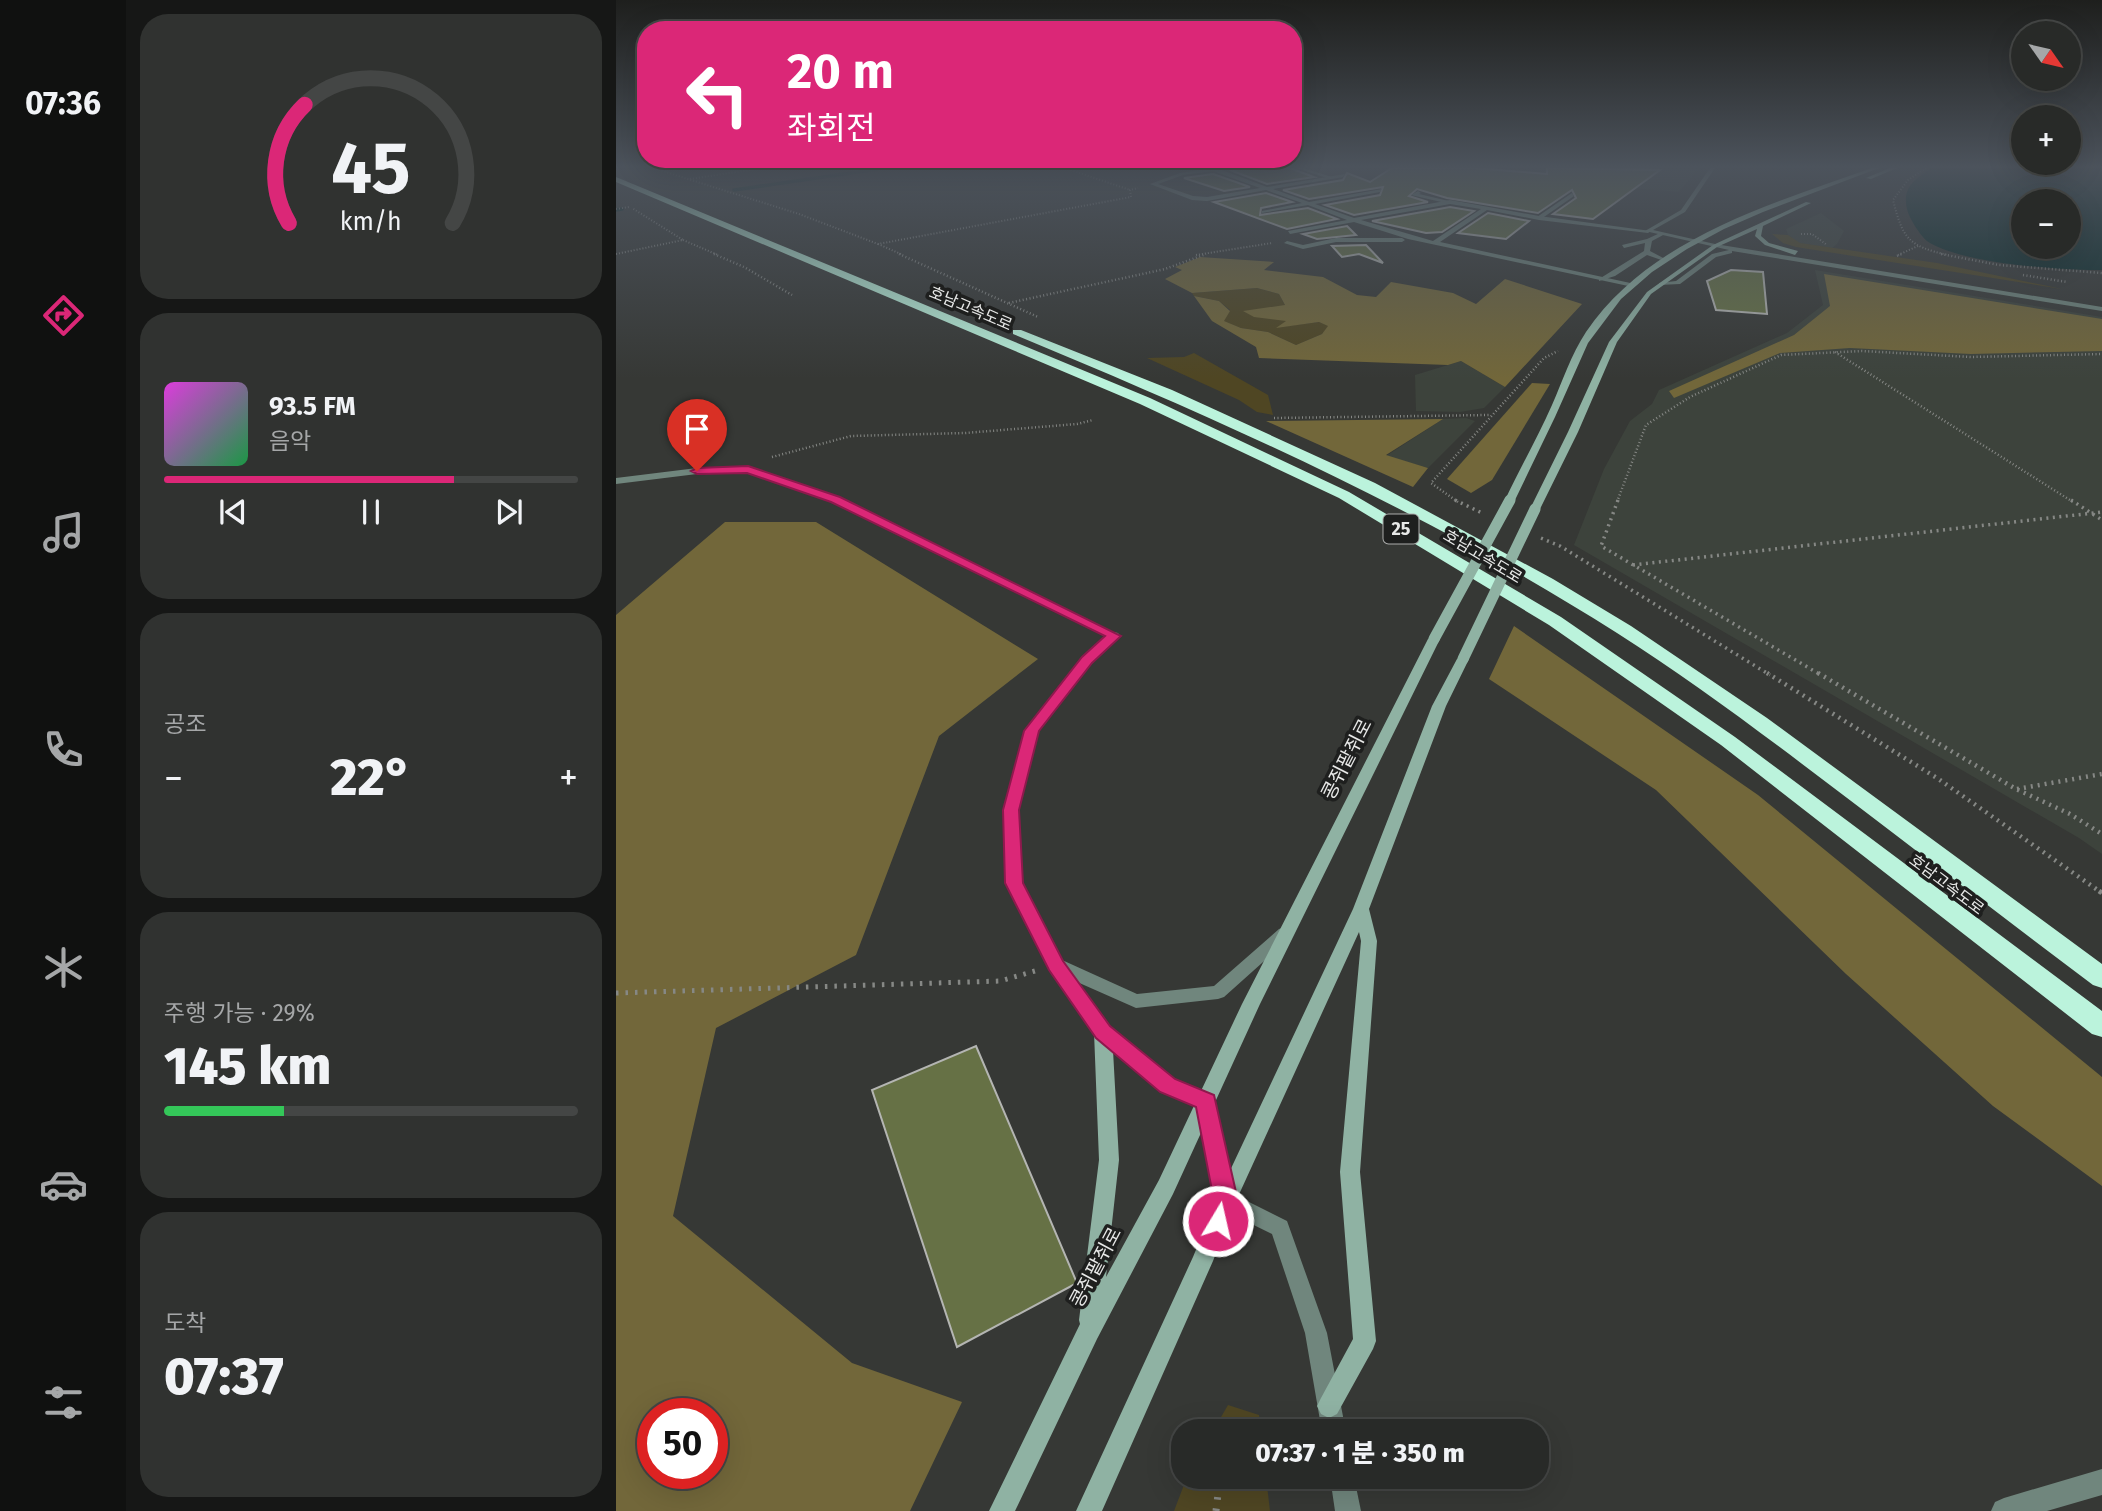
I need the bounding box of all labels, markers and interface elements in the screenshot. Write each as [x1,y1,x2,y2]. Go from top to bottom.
north arrow [2011,21,2081,91]
map controls [2011,21,2081,259]
text: 20 m [787,42,894,101]
icon: left [672,49,763,140]
text: 07:36 [25,84,101,122]
button: + [2011,105,2081,175]
text: 좌회전 [787,109,875,147]
text: 45 [331,125,411,212]
button: − [2011,189,2081,259]
text: km/h [340,207,402,237]
street label: 호남고속도로 [926,282,1015,335]
icon: directions [39,291,88,340]
text: 93.5 FM [269,391,356,422]
pin [667,399,727,471]
icon: arrive [678,410,716,448]
text: 음악 [269,427,311,455]
icon: previous [214,493,252,531]
icon: pause [352,493,390,531]
icon: next [490,493,528,531]
icon: music [39,508,88,557]
road number: 25 [1384,514,1418,544]
street label: 호남고속도로 [1440,526,1526,587]
text: 공조 [164,710,206,738]
street label: 콩쥐팥쥐로 [1316,715,1377,803]
icon: phone [39,725,88,774]
text: 22° [330,746,412,809]
text: − [164,755,183,801]
text: + [559,755,578,801]
street label: 호남고속도로 [1906,850,1988,919]
icon: climate [39,943,88,992]
text: 주행 가능 · 29% [164,999,315,1027]
text: 145 km [164,1035,331,1098]
icon: car [39,1160,88,1209]
position arrow [1181,1184,1255,1258]
street label: 콩쥐팥쥐로 [1065,1223,1126,1311]
text: 도착 [164,1309,206,1337]
text: 07:37 [164,1345,284,1408]
icon: filters [39,1378,88,1427]
speed limit sign: 50 [637,1398,728,1489]
text: 07:37 · 1 분 · 350 m [1255,1438,1465,1469]

